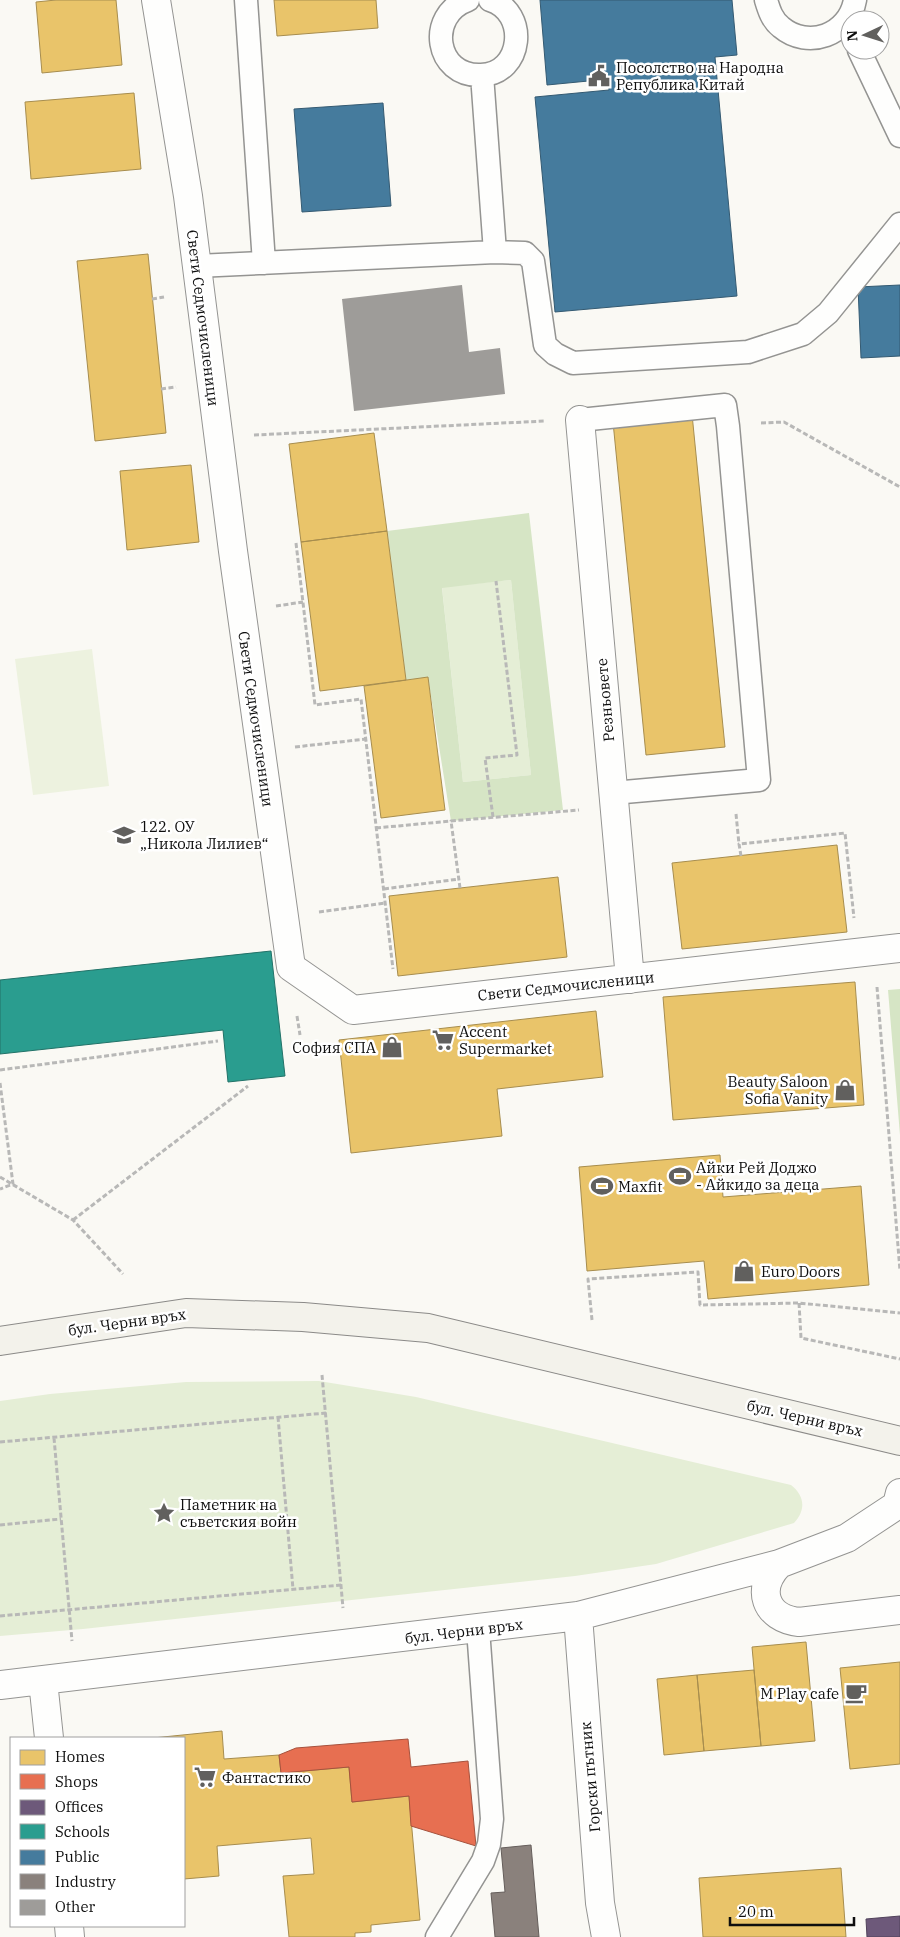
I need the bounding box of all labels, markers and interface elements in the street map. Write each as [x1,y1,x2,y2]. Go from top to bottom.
north arrow [840,10,890,60]
text: N [843,30,861,42]
place label: Посолство на Народна Република Китай [616,58,784,94]
public building icon: Посолство на Народна Република Китай [586,63,612,89]
street label: Свети Седмочисленици [183,229,223,407]
street label: Свети Седмочисленици [234,630,278,808]
street label: Резньовете [592,657,618,743]
place label: 122. ОУ „Никола Лилиев“ [140,817,269,853]
school or university icon: 122. ОУ „Никола Лилиев“ [111,822,137,848]
street label: Свети Седмочисленици [477,967,655,1005]
place label: Accent Supermarket [459,1022,552,1058]
supermarket icon: Accent Supermarket [430,1027,456,1053]
shop icon: София СПА [379,1034,405,1060]
place label: София СПА [292,1038,377,1057]
place label: Beauty Saloon Sofia Vanity [727,1072,828,1108]
shop icon: Beauty Saloon Sofia Vanity [832,1077,858,1103]
place label: Айки Рей Доджо - Айкидо за деца [696,1158,820,1194]
sports icon: Айки Рей Доджо - Айкидо за деца [667,1163,693,1189]
sports icon: Maxfit [589,1173,615,1199]
place label: Maxfit [618,1177,662,1196]
shop icon: Euro Doors [731,1258,757,1284]
place label: Euro Doors [761,1262,840,1281]
street label: бул. Черни връх [67,1304,187,1340]
street label: бул. Черни връх [745,1395,865,1441]
place label: Паметник на съветския войн [180,1495,297,1531]
place icon: Паметник на съветския войн [151,1500,177,1526]
street label: бул. Черни връх [404,1614,524,1648]
cafe icon: M Play cafe [843,1680,869,1706]
place label: M Play cafe [760,1684,839,1703]
street label: Горски пътник [576,1721,604,1833]
legend [10,1737,185,1927]
text: Homes [55,1747,105,1766]
supermarket icon: Фантастико [192,1764,218,1790]
place label: Фантастико [222,1768,311,1787]
text: Shops [55,1772,98,1791]
text: Offices [55,1797,103,1816]
text: Schools [55,1822,110,1841]
text: Public [55,1847,100,1866]
text: Industry [55,1872,116,1891]
scale bar [730,1894,854,1926]
text: Other [55,1897,95,1916]
text: 20 m [738,1902,774,1921]

